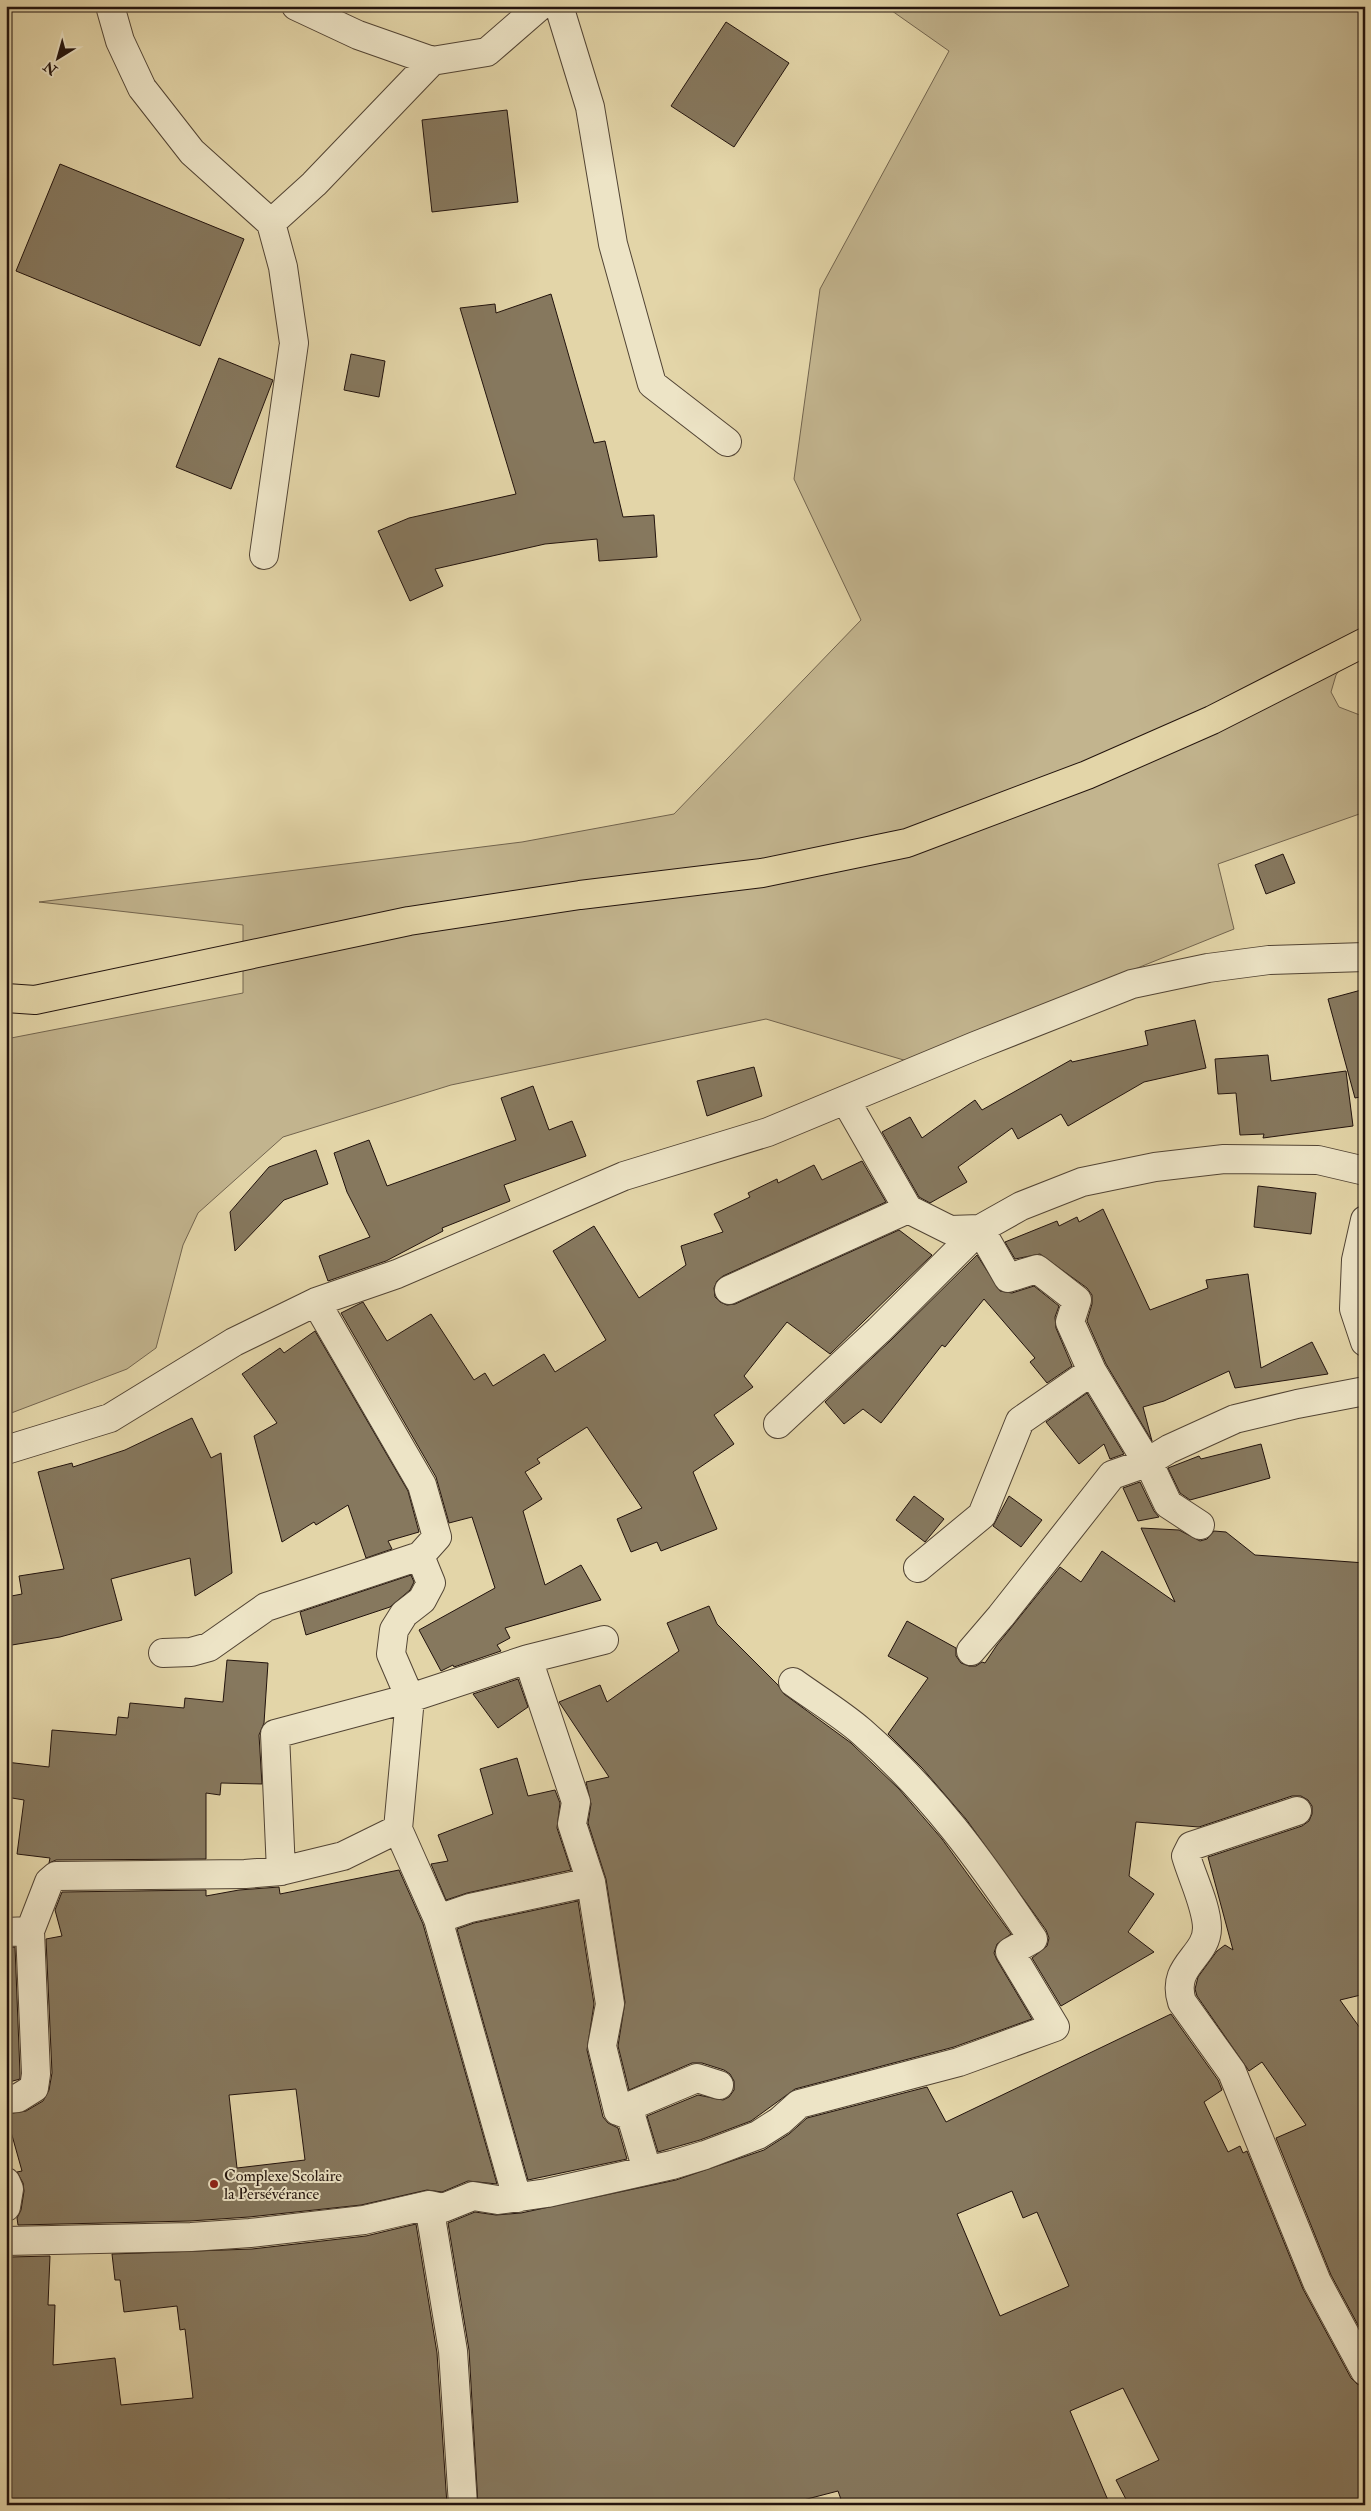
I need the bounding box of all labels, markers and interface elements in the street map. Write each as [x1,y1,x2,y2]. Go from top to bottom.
north arrow [32,32,82,82]
text: N [40,57,61,79]
place label: Complexe Scolaire la Persévérance [224,2166,342,2204]
marker: Complexe Scolaire la Persévérance [208,2178,220,2190]

